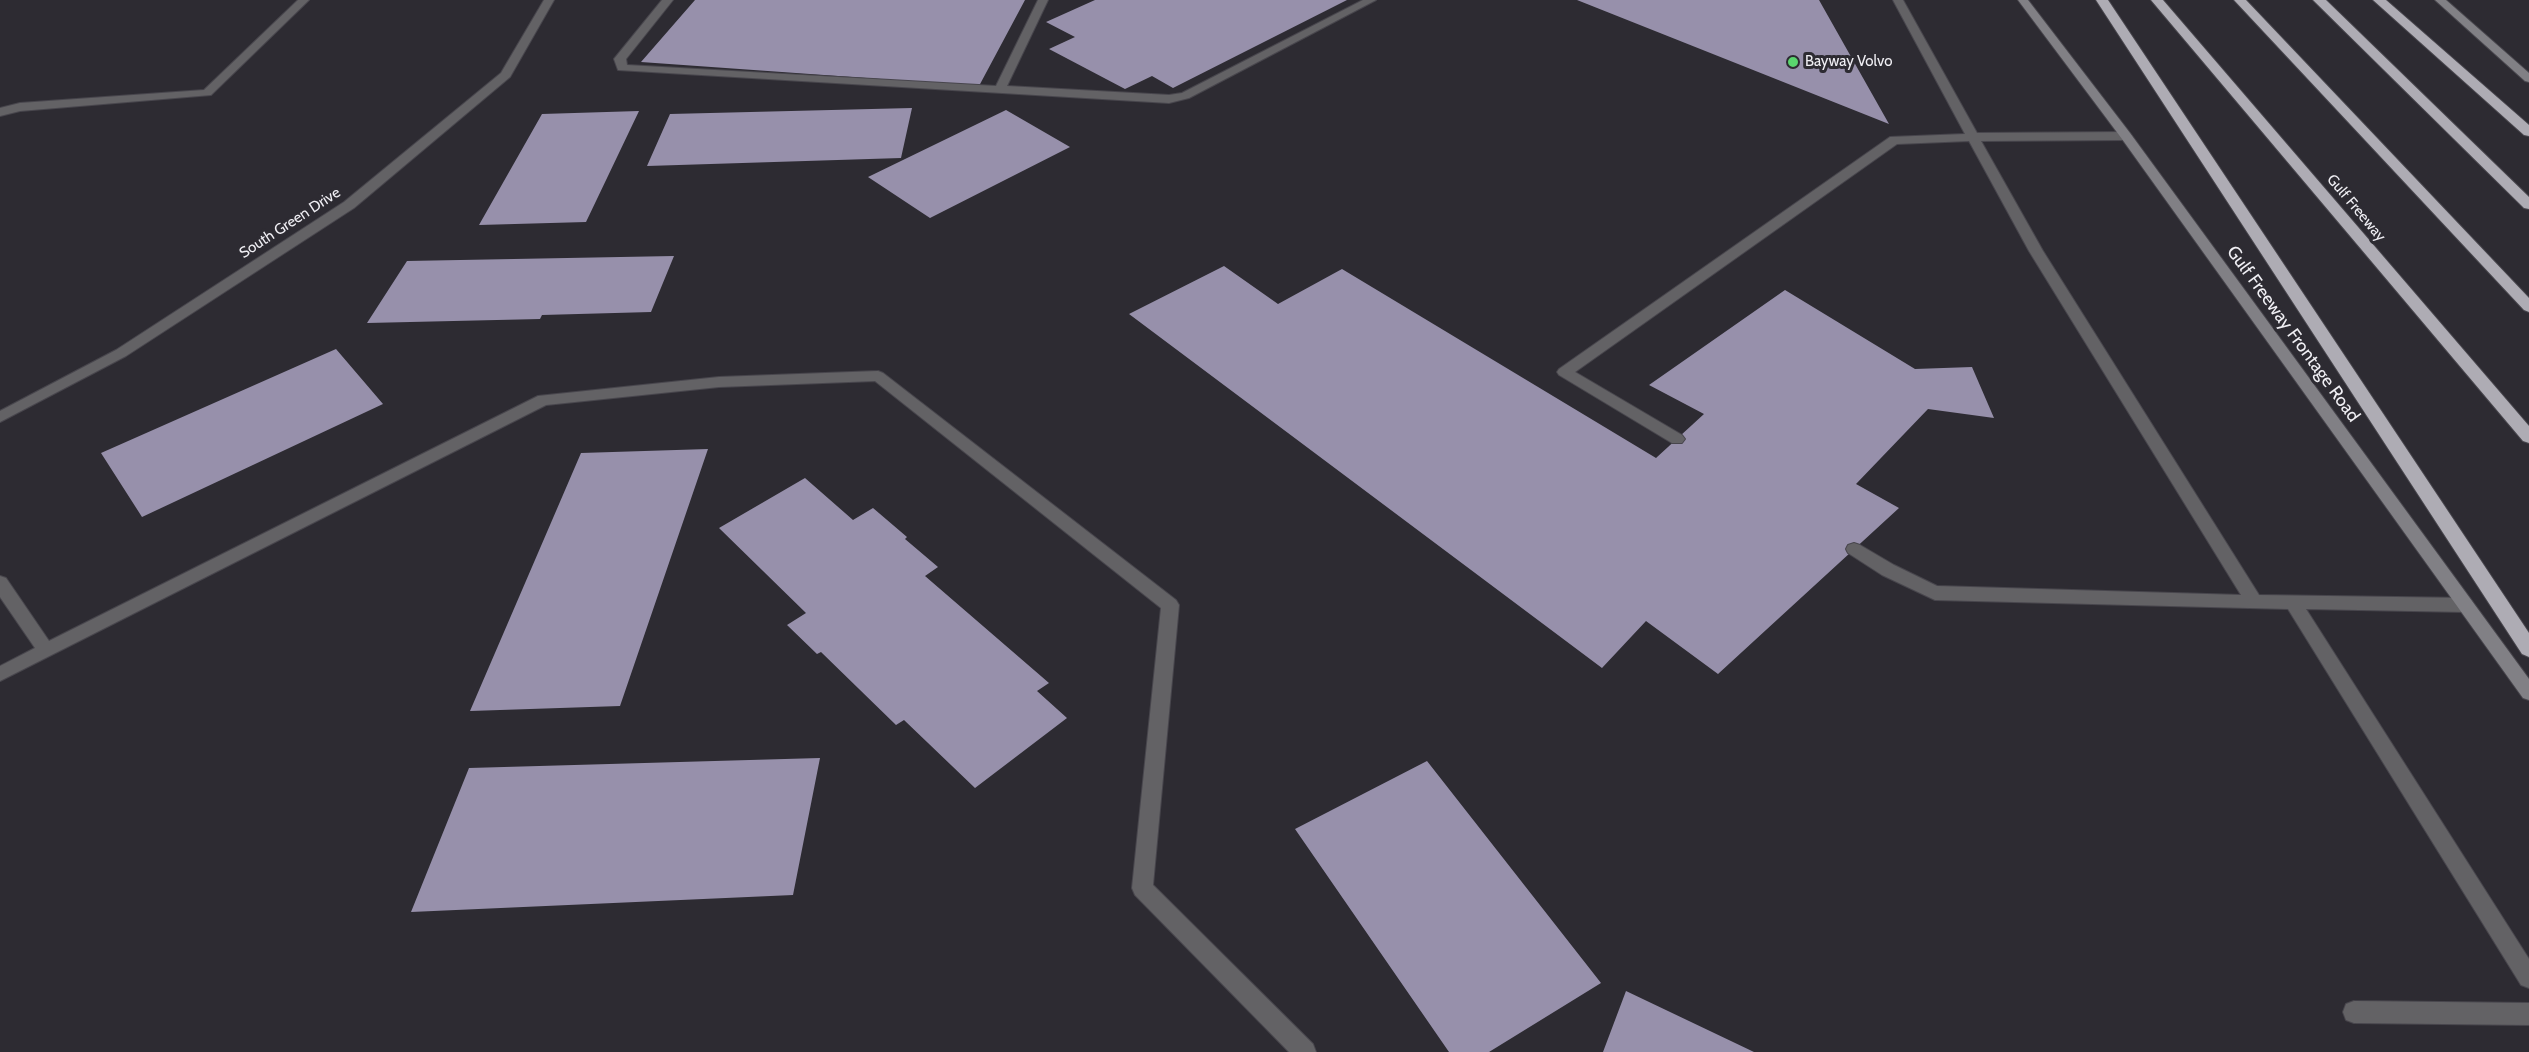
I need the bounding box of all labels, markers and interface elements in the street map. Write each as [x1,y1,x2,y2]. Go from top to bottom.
place label: Bayway Volvo [1805,53,1893,71]
marker: Bayway Volvo [1786,55,1800,69]
street label: Gulf Freeway [2323,171,2389,245]
street label: South Green Drive [236,184,344,262]
street label: Gulf Freeway Frontage Road [2222,242,2364,426]

